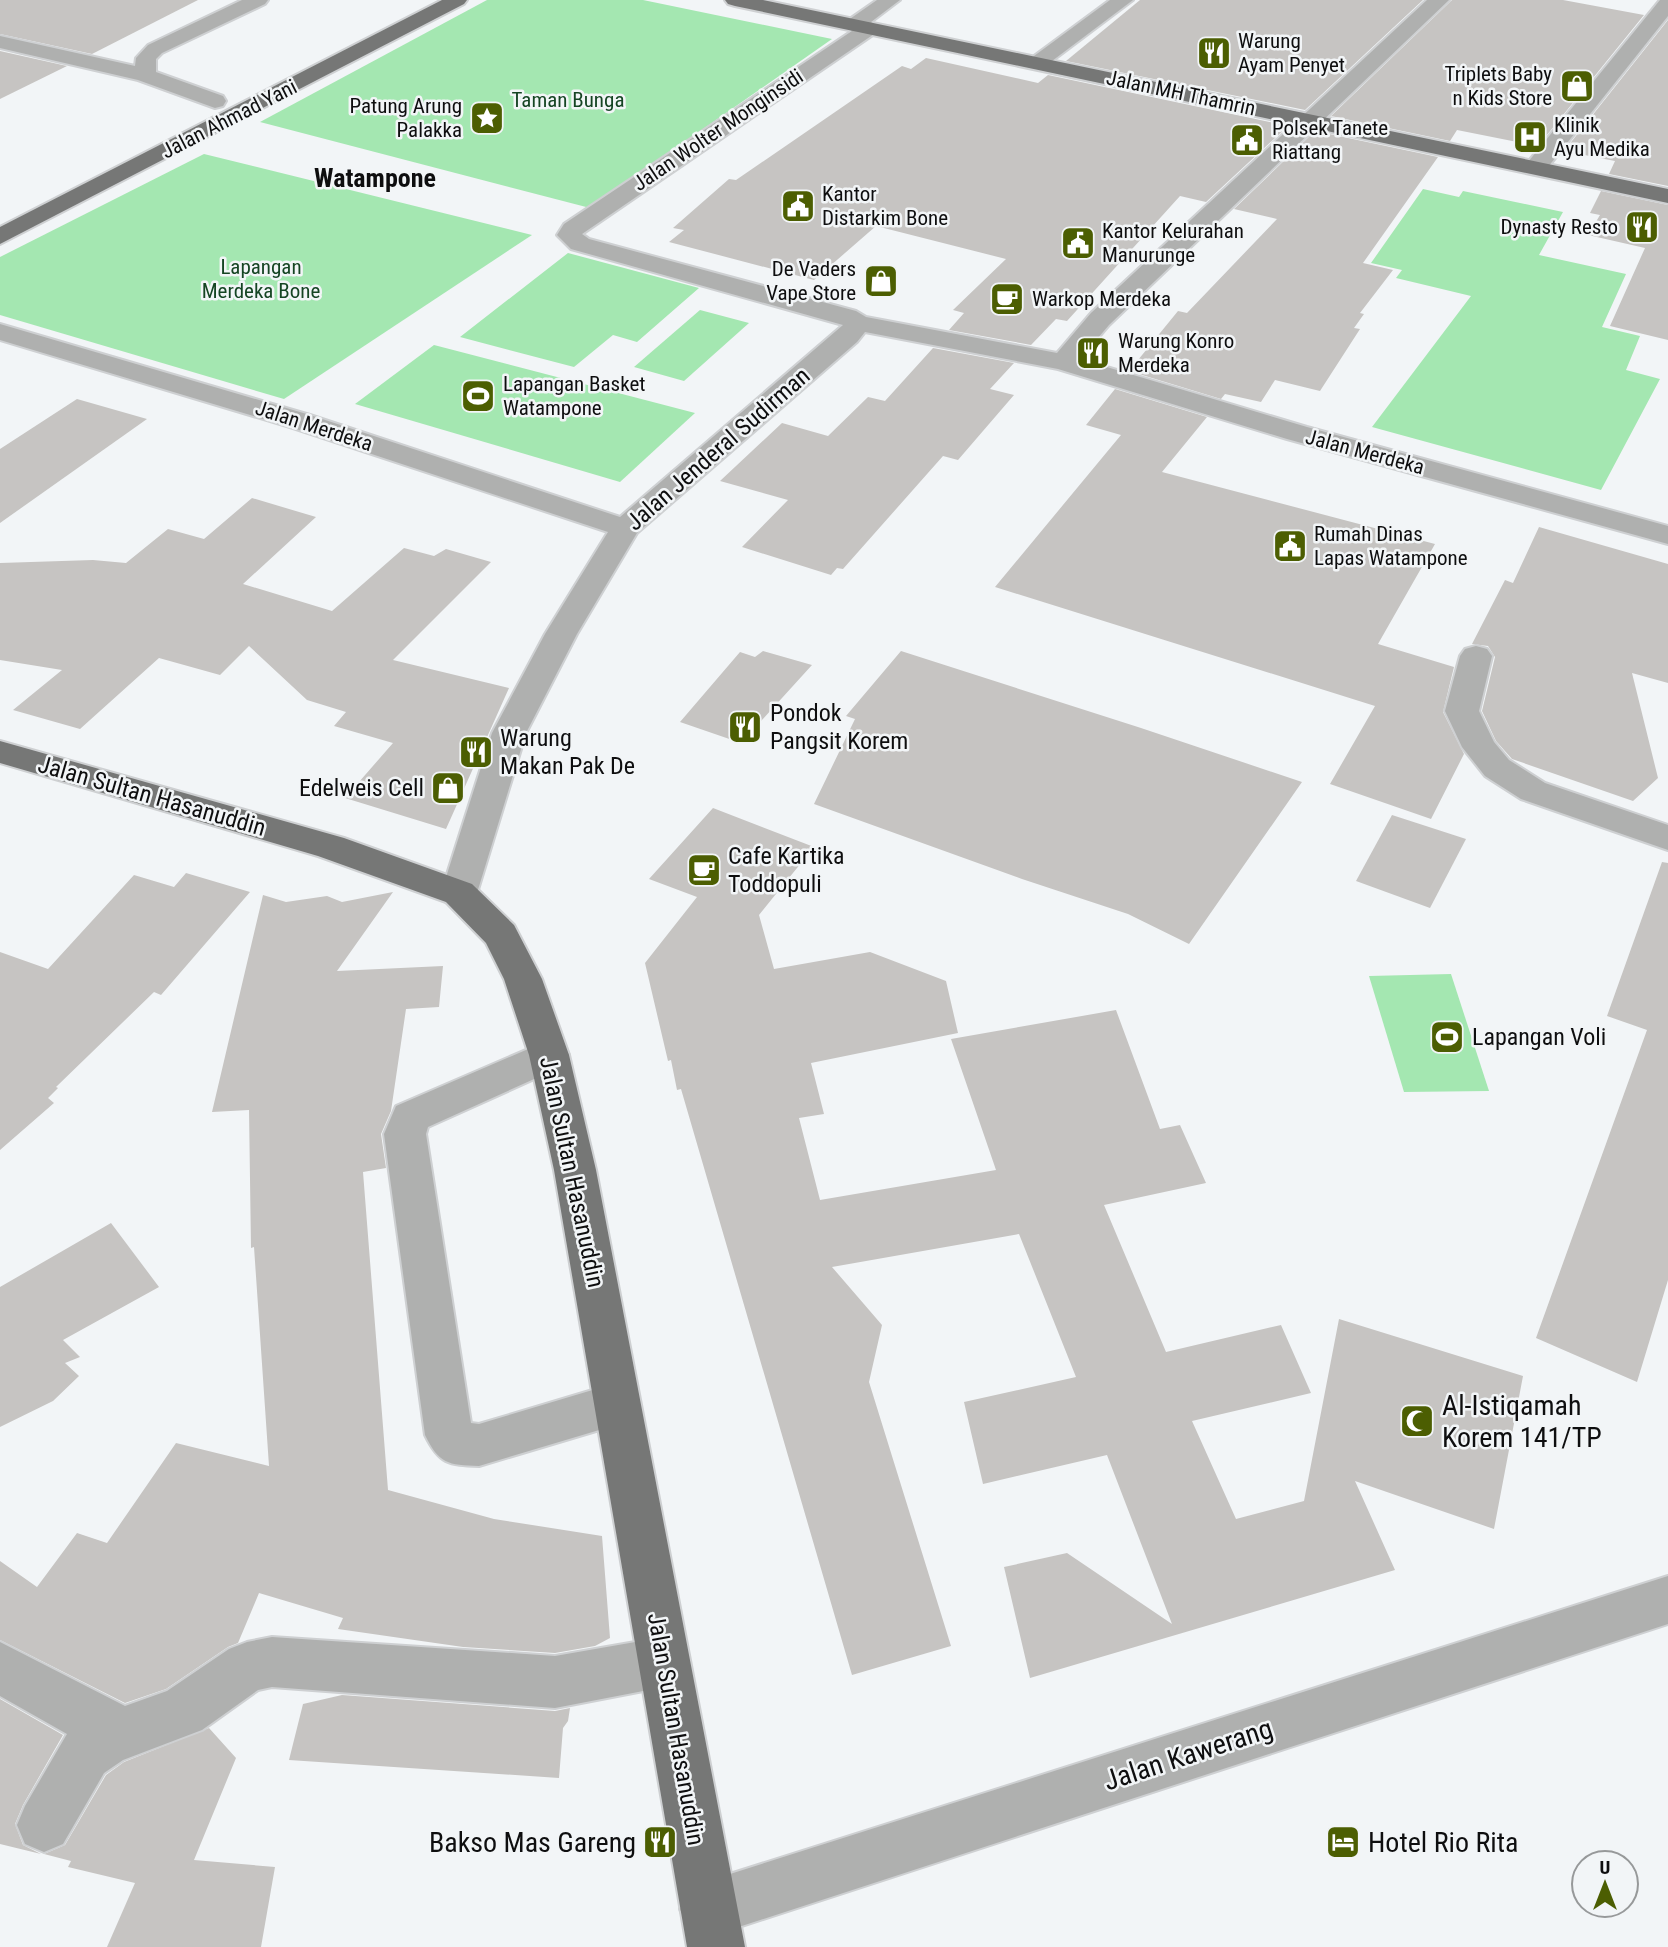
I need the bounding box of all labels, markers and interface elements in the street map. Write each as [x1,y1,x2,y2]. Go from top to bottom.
place label: Warung Ayam Penyet [1238,29,1345,77]
restaurant icon: Warung Ayam Penyet [1195,34,1233,72]
place label: Triplets Baby n Kids Store [1444,62,1552,110]
street label: Jalan Wolter Monginsidi [628,64,808,196]
street label: Jalan MH Thamrin [1104,65,1258,121]
shop icon: Triplets Baby n Kids Store [1558,67,1596,105]
street label: Jalan Ahmad Yani [157,75,301,163]
park label: Taman Bunga [512,88,624,112]
place label: Patung Arung Palakka [350,94,462,142]
place icon: Patung Arung Palakka [468,99,506,137]
place label: Klinik Ayu Medika [1554,113,1650,161]
place label: Polsek Tanete Riattang [1272,116,1388,164]
hospital icon: Klinik Ayu Medika [1511,118,1549,156]
public building icon: Polsek Tanete Riattang [1228,121,1266,159]
district label: Watampone [314,163,436,193]
place label: Kantor Distarkim Bone [822,182,948,230]
public building icon: Kantor Distarkim Bone [779,187,817,225]
restaurant icon: Dynasty Resto [1623,208,1661,246]
place label: Dynasty Resto [1501,215,1618,239]
place label: Kantor Kelurahan Manurunge [1102,219,1244,267]
public building icon: Kantor Kelurahan Manurunge [1059,224,1097,262]
park label: Lapangan Merdeka Bone [202,255,320,303]
place label: De Vaders Vape Store [766,257,856,305]
shop icon: De Vaders Vape Store [862,262,900,300]
cafe icon: Warkop Merdeka [988,280,1026,318]
place label: Warkop Merdeka [1032,287,1171,311]
place label: Warung Konro Merdeka [1118,329,1234,377]
restaurant icon: Warung Konro Merdeka [1074,334,1112,372]
street label: Jalan Jenderal Sudirman [620,362,816,536]
place label: Lapangan Basket Watampone [503,372,645,420]
sports icon: Lapangan Basket Watampone [459,377,497,415]
street label: Jalan Merdeka [252,396,376,456]
street label: Jalan Merdeka [1303,425,1427,479]
place label: Rumah Dinas Lapas Watampone [1314,522,1468,570]
public building icon: Rumah Dinas Lapas Watampone [1271,527,1309,565]
place label: Pondok Pangsit Korem [770,699,908,755]
restaurant icon: Pondok Pangsit Korem [726,708,764,746]
place label: Warung Makan Pak De [500,724,635,780]
restaurant icon: Warung Makan Pak De [457,733,495,771]
street label: Jalan Sultan Hasanuddin [35,750,269,842]
shop icon: Edelweis Cell [429,769,467,807]
place label: Edelweis Cell [299,774,424,802]
place label: Cafe Kartika Toddopuli [728,842,845,898]
cafe icon: Cafe Kartika Toddopuli [685,851,723,889]
sports icon: Lapangan Voli [1428,1018,1466,1056]
place label: Lapangan Voli [1472,1023,1606,1051]
street label: Jalan Sultan Hasanuddin [534,1054,610,1290]
place label: Al-Istiqamah Korem 141/TP [1442,1389,1602,1454]
mosque icon: Al-Istiqamah Korem 141/TP [1398,1402,1436,1440]
street label: Jalan Sultan Hasanuddin [642,1611,710,1847]
street label: Jalan Kawerang [1100,1712,1277,1797]
restaurant icon: Bakso Mas Gareng [641,1823,679,1861]
hotel icon: Hotel Rio Rita [1324,1823,1362,1861]
place label: Bakso Mas Gareng [429,1826,636,1859]
place label: Hotel Rio Rita [1368,1826,1518,1859]
north arrow [1570,1849,1640,1919]
text: U [1600,1856,1610,1879]

